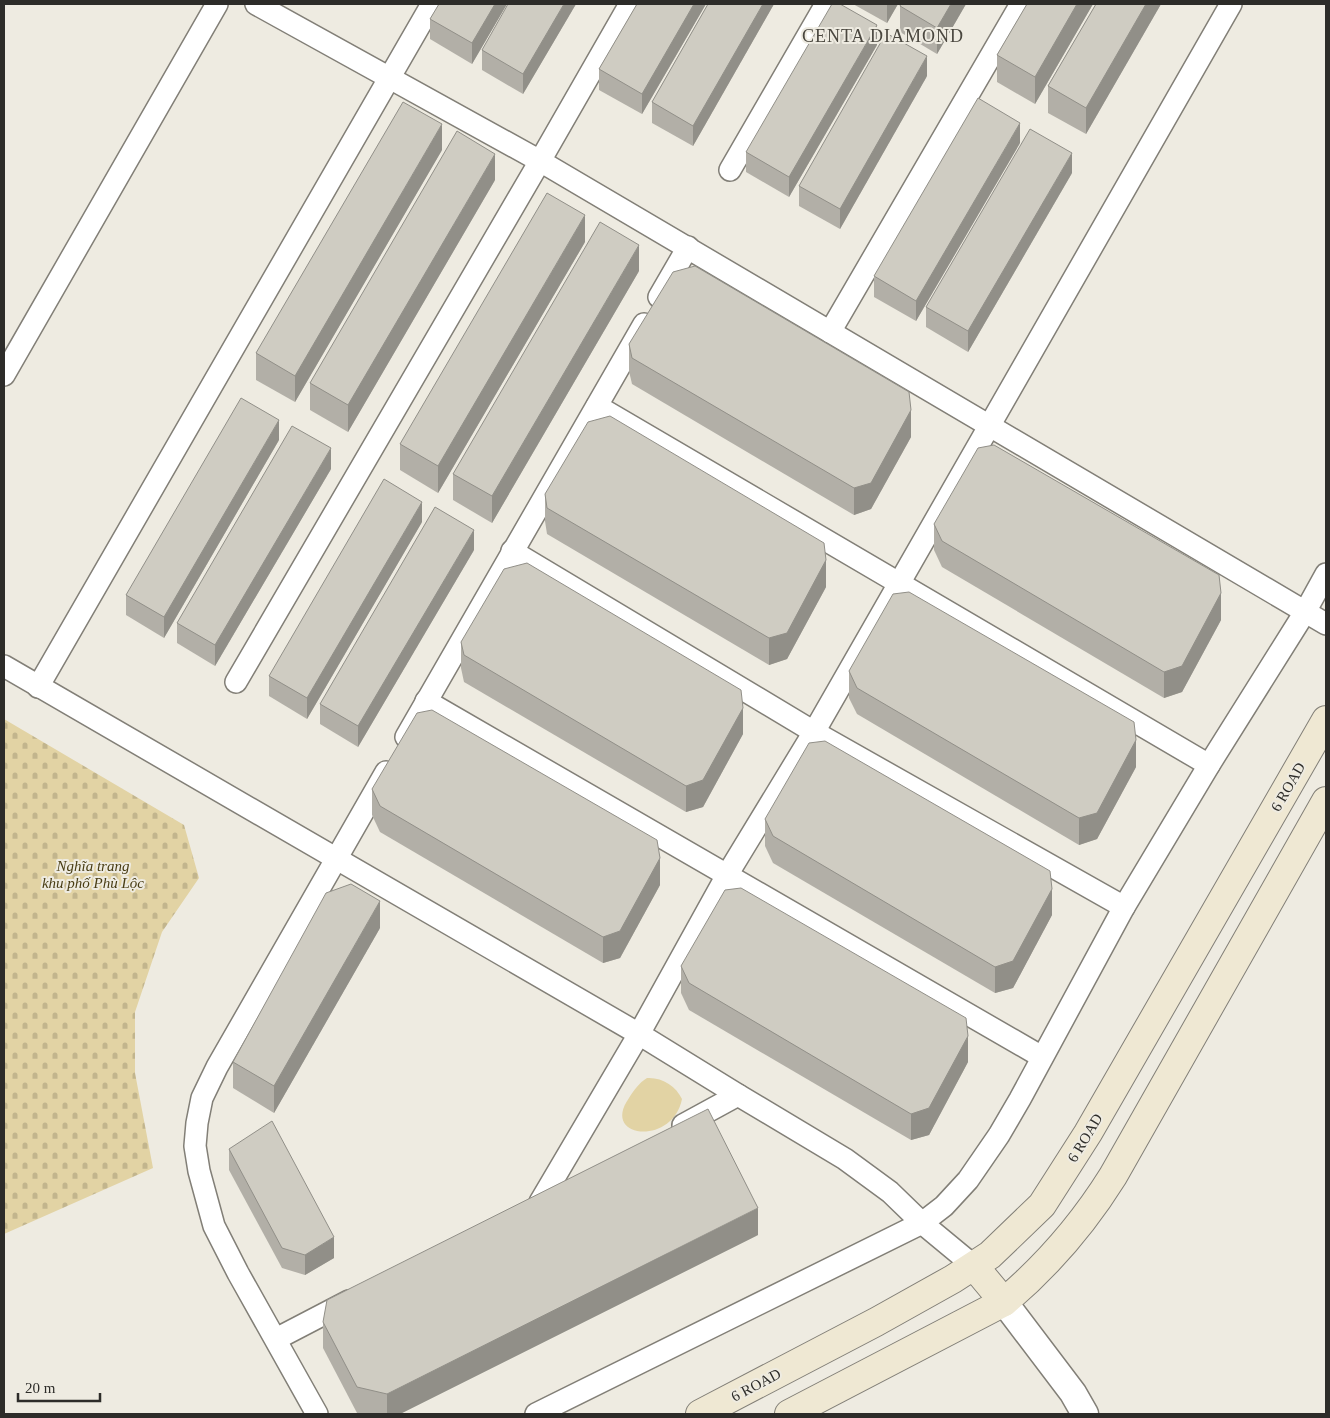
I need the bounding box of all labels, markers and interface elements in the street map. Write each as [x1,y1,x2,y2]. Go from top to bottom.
district label: CENTA DIAMOND [802,26,964,46]
street label: 6 ROAD [1268,760,1308,814]
park label: Nghĩa trang khu phố Phù Lộc [42,858,144,891]
street label: 6 ROAD [1064,1111,1106,1165]
street label: 6 ROAD [729,1365,784,1405]
scale bar [18,1370,100,1402]
text: 20 m [25,1380,56,1396]

